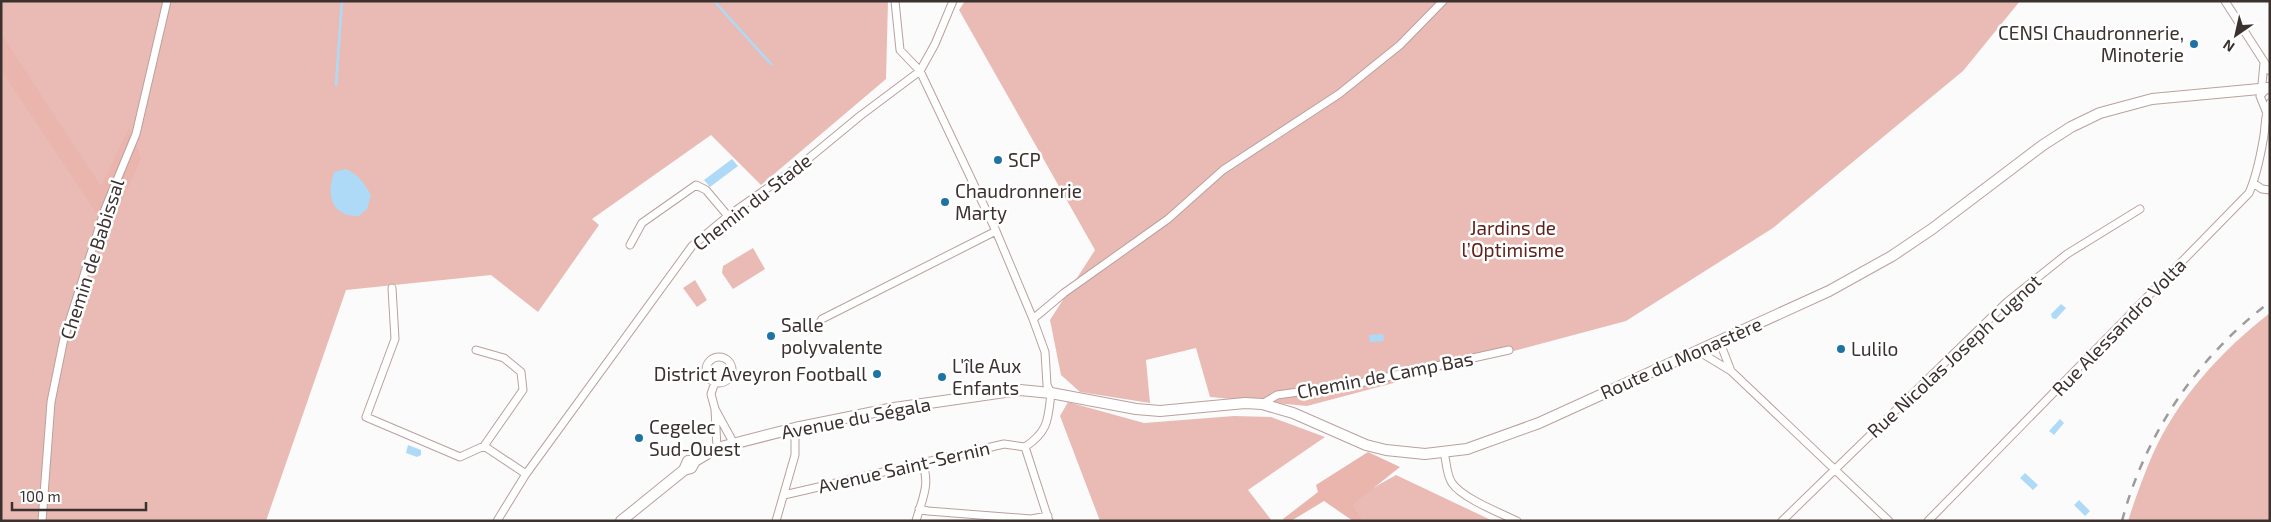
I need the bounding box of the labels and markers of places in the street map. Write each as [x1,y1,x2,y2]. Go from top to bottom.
place label: CENSI Chaudronnerie, Minoterie [1998,21,2184,66]
marker: CENSI Chaudronnerie, Minoterie [2188,38,2200,50]
place label: SCP [1008,148,1041,171]
marker: SCP [992,154,1004,166]
place label: Chaudronnerie Marty [955,179,1082,224]
marker: Chaudronnerie Marty [939,196,951,208]
place label: Salle polyvalente [781,313,883,358]
marker: Salle polyvalente [765,330,777,342]
place label: Lulilo [1851,337,1898,360]
marker: Lulilo [1835,343,1847,355]
place label: L'île Aux Enfants [952,354,1021,399]
place label: District Aveyron Football [654,362,867,385]
marker: District Aveyron Football [871,368,883,380]
marker: L'île Aux Enfants [936,371,948,383]
place label: Cegelec Sud-Ouest [649,415,741,460]
marker: Cegelec Sud-Ouest [633,432,645,444]

